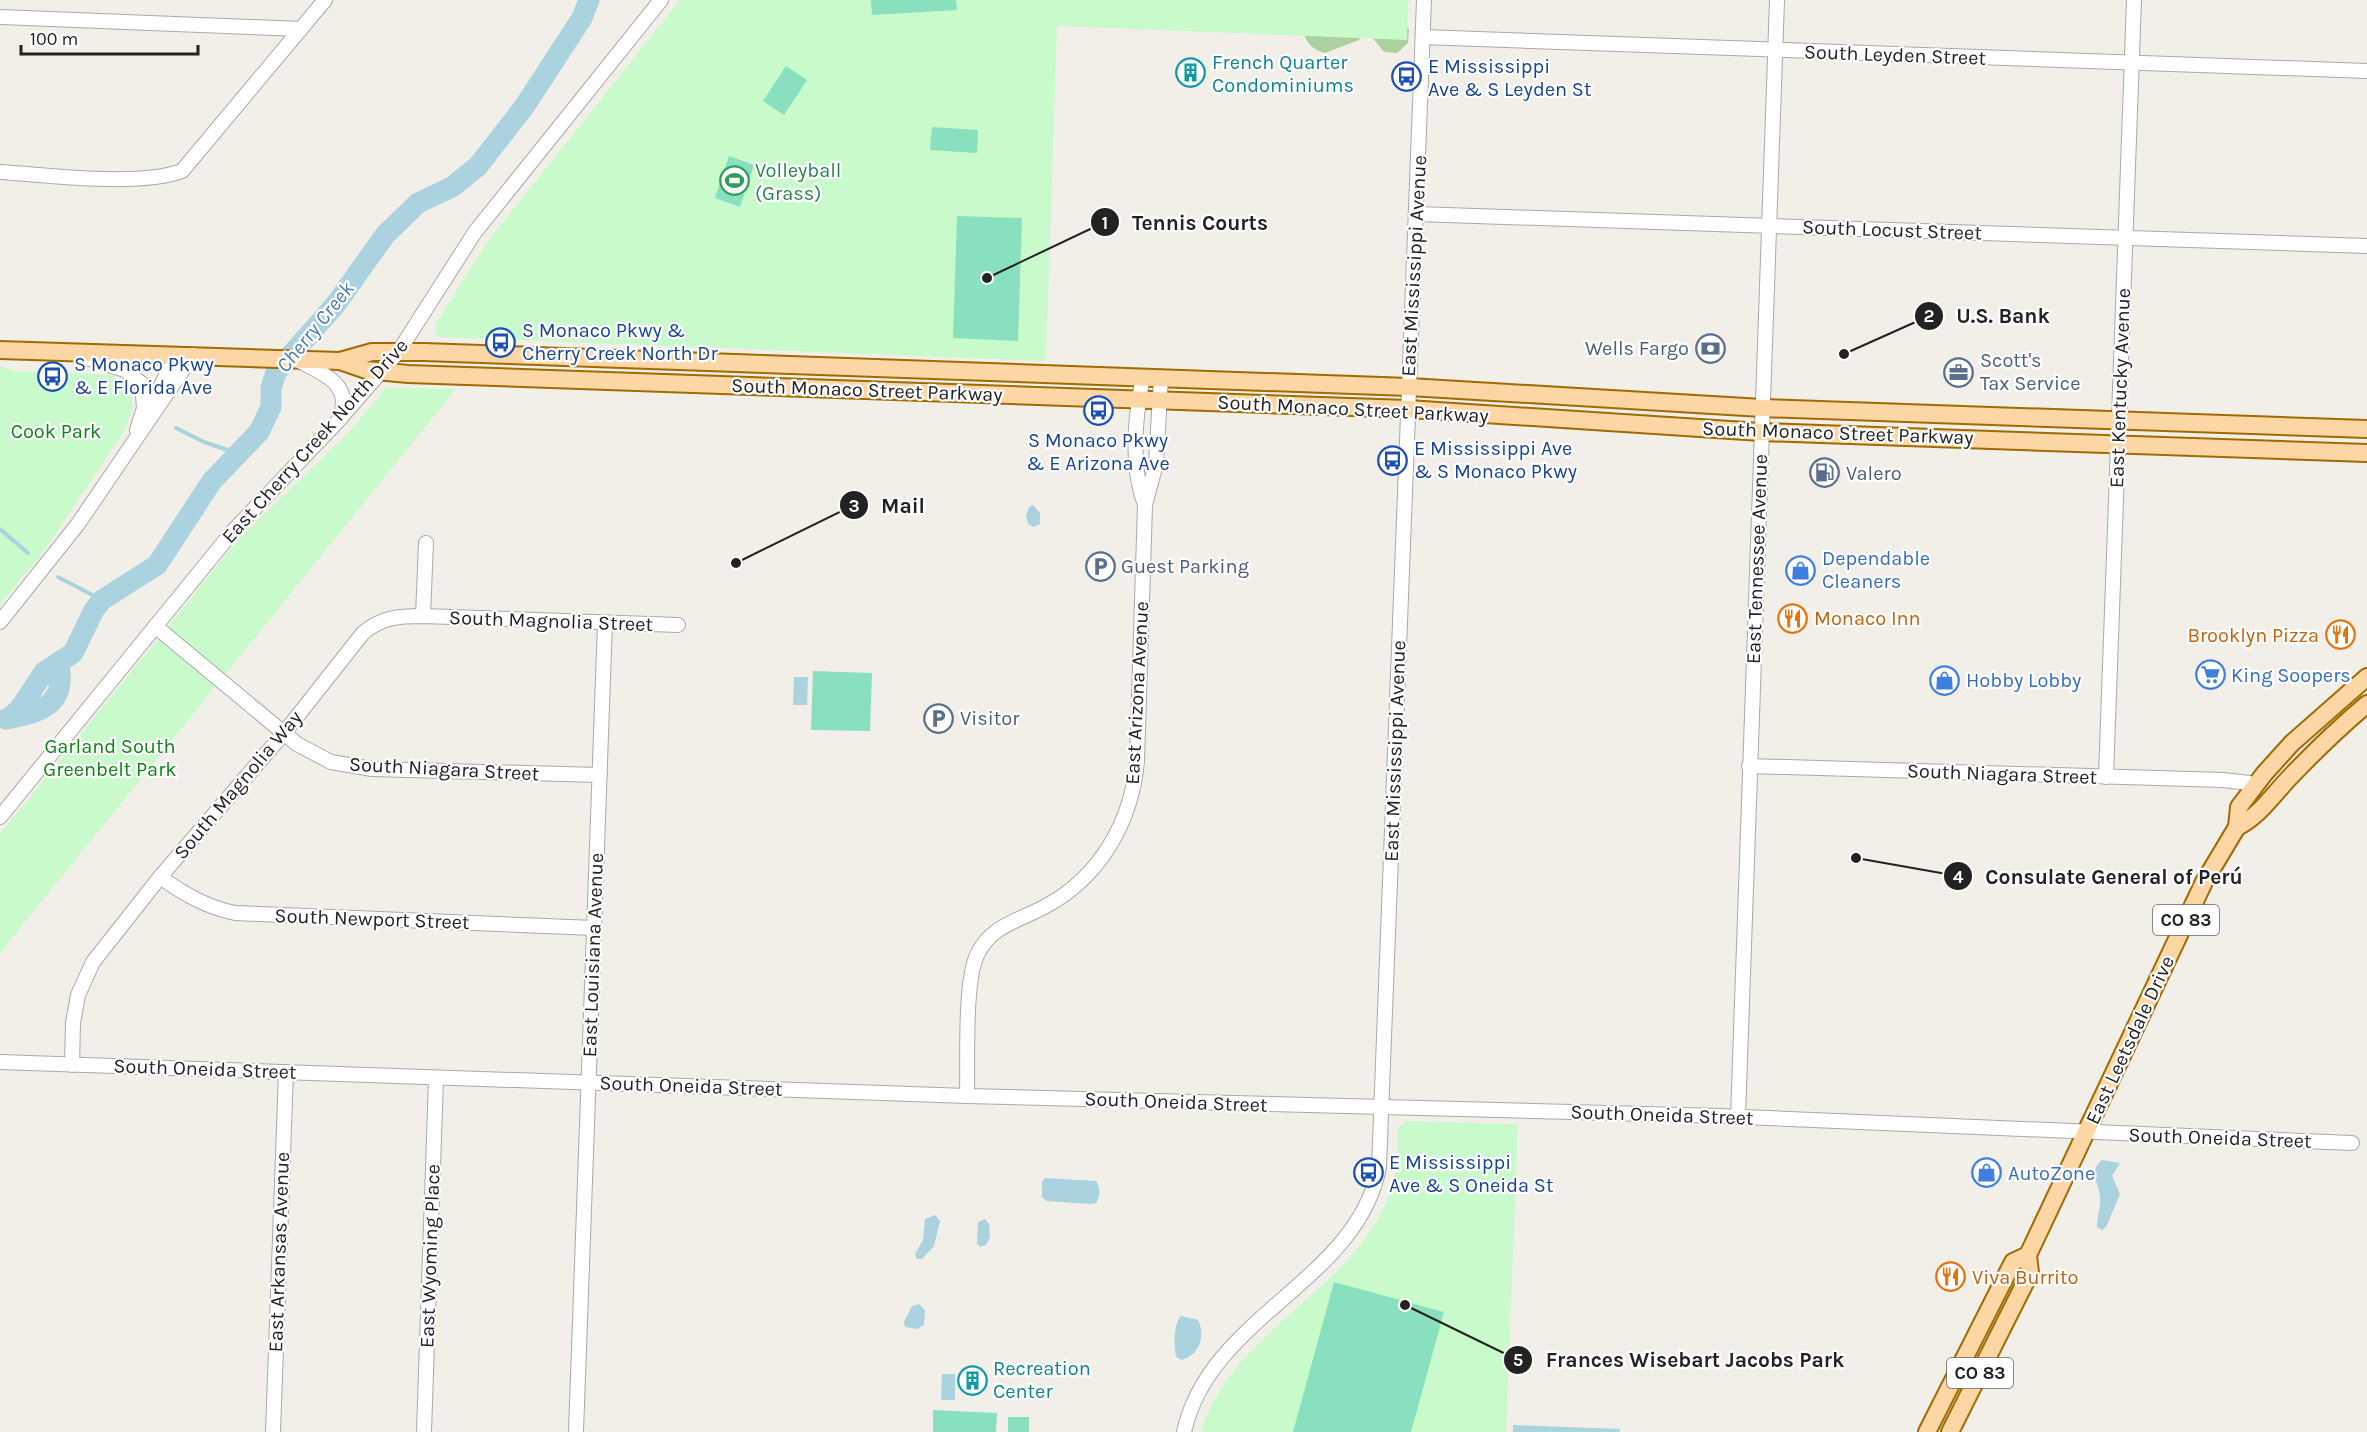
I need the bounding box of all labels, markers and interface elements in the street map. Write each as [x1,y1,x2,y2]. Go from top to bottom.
scale bar [21,18,198,56]
text: 100 m [30,28,78,50]
street label: South Leyden Street [1804,40,1987,70]
place label: French Quarter Condominiums [1212,51,1354,97]
place label: E Mississippi Ave & S Leyden St [1428,55,1592,101]
building icon: French Quarter Condominiums [1175,57,1207,89]
bus stop icon: E Mississippi Ave & S Leyden St [1391,61,1423,93]
street label: East Mississippi Avenue [1397,155,1431,377]
place label: Volleyball (Grass) [755,159,841,205]
sports icon: Volleyball (Grass) [718,165,750,197]
callout: Tennis Courts [1090,203,1280,242]
text: Tennis Courts [1132,211,1268,235]
text: 1 [1102,212,1108,234]
street label: South Locust Street [1802,215,1983,245]
water label: Cherry Creek [271,277,359,377]
street label: East Kentucky Avenue [2105,288,2135,488]
callout: U.S. Bank [1914,296,2062,335]
text: U.S. Bank [1956,304,2050,328]
text: 2 [1924,305,1934,327]
place label: S Monaco Pkwy & Cherry Creek North Dr [522,319,719,365]
bus stop icon: S Monaco Pkwy & Cherry Creek North Dr [485,326,517,358]
bank icon: Wells Fargo [1694,332,1726,364]
street label: East Cherry Creek North Drive [217,334,413,548]
place label: Wells Fargo [1585,337,1689,360]
place label: Scott's Tax Service [1980,349,2080,395]
place label: S Monaco Pkwy & E Florida Ave [74,353,214,399]
office icon: Scott's Tax Service [1943,356,1975,388]
bus stop icon: S Monaco Pkwy & E Florida Ave [37,360,69,392]
street label: South Monaco Street Parkway [731,374,1003,406]
street label: South Monaco Street Parkway [1217,390,1489,428]
bus stop icon: S Monaco Pkwy & E Arizona Ave [1082,394,1114,426]
street label: South Monaco Street Parkway [1702,417,1974,449]
park label: Cook Park [11,420,101,443]
place label: S Monaco Pkwy & E Arizona Ave [1026,429,1170,475]
place label: E Mississippi Ave & S Monaco Pkwy [1414,437,1577,483]
bus stop icon: E Mississippi Ave & S Monaco Pkwy [1377,444,1409,476]
street label: East Tennessee Avenue [1742,453,1772,665]
fuel station icon: Valero [1809,457,1841,489]
place label: Valero [1846,462,1902,485]
callout: Mail [839,486,937,525]
text: Mail [881,494,925,518]
text: 3 [848,495,860,517]
place label: Dependable Cleaners [1822,547,1930,593]
parking icon: Guest Parking [1084,550,1116,582]
shop icon: Dependable Cleaners [1785,554,1817,586]
place label: Guest Parking [1121,555,1249,578]
street label: East Arizona Avenue [1121,601,1153,785]
restaurant icon: Monaco Inn [1777,602,1809,634]
street label: South Magnolia Street [449,606,654,636]
place label: Monaco Inn [1814,607,1921,630]
restaurant icon: Brooklyn Pizza [2324,619,2356,651]
place label: Brooklyn Pizza [2187,624,2319,647]
street label: East Mississippi Avenue [1380,640,1410,862]
supermarket icon: King Soopers [2194,659,2226,691]
shop icon: Hobby Lobby [1929,664,1961,696]
place label: King Soopers [2231,664,2351,687]
place label: Hobby Lobby [1966,669,2081,692]
parking icon: Visitor [923,702,955,734]
street label: South Magnolia Way [169,706,307,864]
place label: Visitor [960,707,1020,730]
park label: Garland South Greenbelt Park [43,735,177,781]
street label: South Niagara Street [348,753,540,785]
street label: South Niagara Street [1907,759,2098,789]
street label: East Louisiana Avenue [578,852,608,1058]
callout: Consulate General of Perú [1943,857,2255,896]
text: Consulate General of Perú [1985,865,2243,889]
text: 4 [1953,866,1964,888]
street label: South Newport Street [274,904,470,934]
road number: CO 83 [2153,905,2219,935]
street label: East Leetsdale Drive [2081,952,2179,1128]
street label: South Oneida Street [113,1054,297,1084]
street label: South Oneida Street [599,1071,783,1101]
street label: South Oneida Street [1084,1087,1268,1117]
street label: South Oneida Street [1570,1100,1754,1130]
street label: South Oneida Street [2128,1123,2312,1153]
street label: East Arkansas Avenue [264,1151,294,1353]
place label: E Mississippi Ave & S Oneida St [1389,1151,1554,1197]
bus stop icon: E Mississippi Ave & S Oneida St [1352,1157,1384,1189]
shop icon: AutoZone [1971,1157,2003,1189]
place label: AutoZone [2008,1162,2095,1185]
street label: East Wyoming Place [415,1164,445,1348]
restaurant icon: Viva Burrito [1935,1261,1967,1293]
place label: Viva Burrito [1972,1266,2078,1289]
callout: Frances Wisebart Jacobs Park [1503,1341,1856,1380]
text: Frances Wisebart Jacobs Park [1546,1348,1845,1372]
text: 5 [1513,1349,1523,1371]
place label: Recreation Center [993,1357,1091,1403]
road number: CO 83 [1947,1358,2013,1388]
building icon: Recreation Center [956,1364,988,1396]

